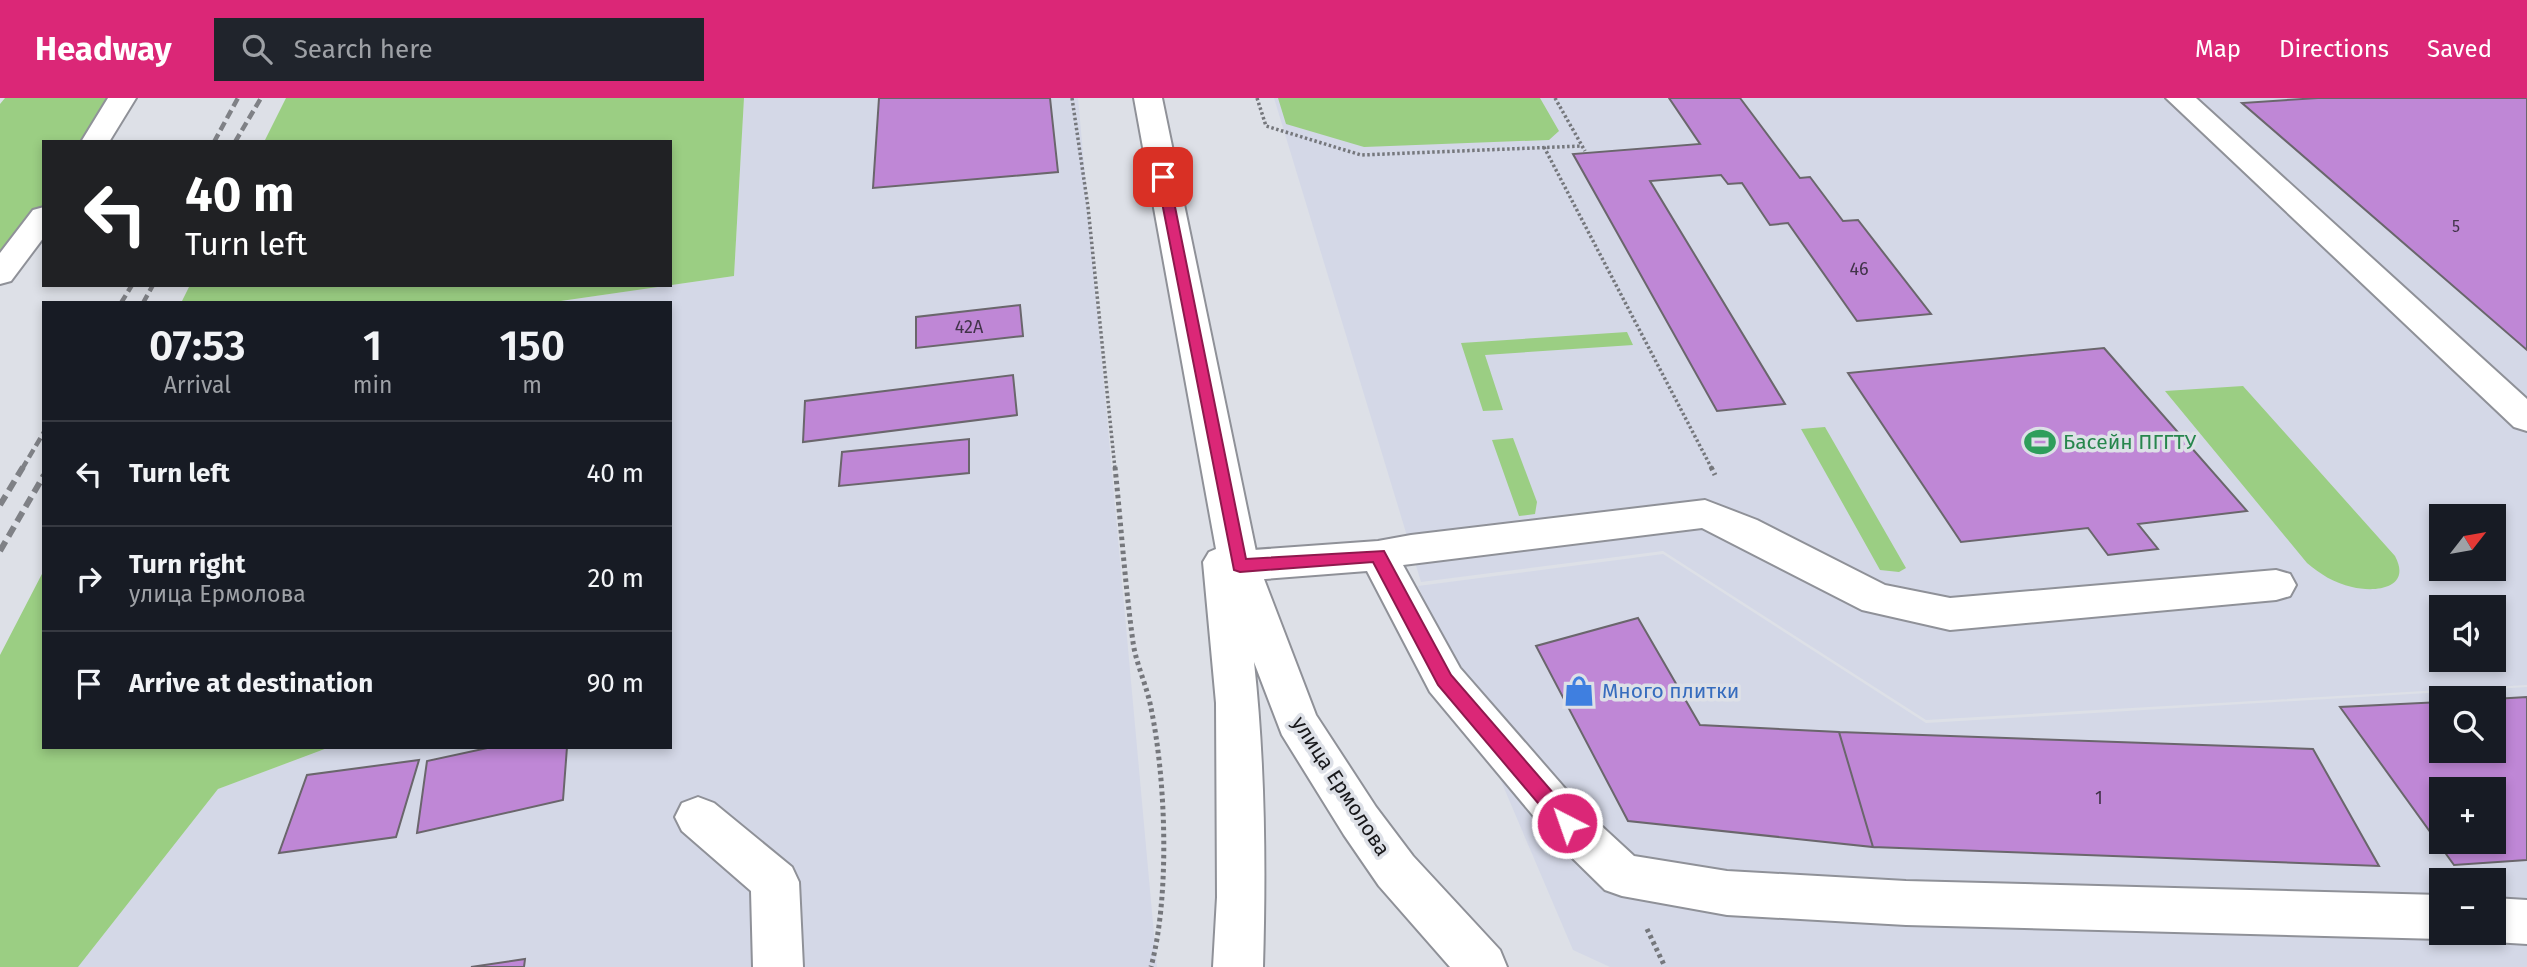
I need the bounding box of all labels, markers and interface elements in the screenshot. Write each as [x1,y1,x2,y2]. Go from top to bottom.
search box [214,18,704,81]
text: Headway [35,29,172,69]
icon: search [238,30,276,68]
text: Search here [294,34,433,65]
text: Map [2195,35,2241,63]
text: Directions [2279,35,2389,63]
text: Saved [2427,35,2492,63]
pin [1133,147,1193,207]
icon: arrive [1144,158,1182,196]
text: 40 m [185,165,294,224]
icon: left [70,168,161,259]
house number: 5 [2452,217,2460,236]
text: Turn left [185,225,307,263]
house number: 46 [1849,258,1869,280]
house number: 42А [955,316,984,338]
text: 07:53 [149,321,246,371]
text: 1 [363,321,382,371]
text: 150 [499,321,565,371]
text: Arrival [164,371,231,399]
text: min [353,371,392,399]
text: m [522,371,542,399]
sports icon: Басейн ПГГТУ [2023,425,2057,459]
place label: Басейн ПГГТУ [2063,429,2197,455]
icon: left [70,455,108,493]
text: Turn left [129,458,230,489]
text: 40 m [586,458,644,489]
north arrow [2429,504,2506,581]
map controls [2429,504,2506,945]
text: Turn right [129,549,246,580]
icon: right [70,560,108,598]
text: 20 m [587,563,644,594]
text: улица Ермолова [129,580,306,608]
button: sound [2429,595,2506,672]
icon: arrive [70,665,108,703]
text: Arrive at destination [129,668,373,699]
text: 90 m [587,668,644,699]
shop icon: Много плитки [1562,674,1596,708]
place label: Много плитки [1602,678,1739,704]
button: search [2429,686,2506,763]
street label: улица Ермолова [1286,711,1396,861]
button: + [2429,777,2506,854]
position arrow [1530,786,1604,860]
house number: 1 [2095,787,2103,809]
button: − [2429,868,2506,945]

